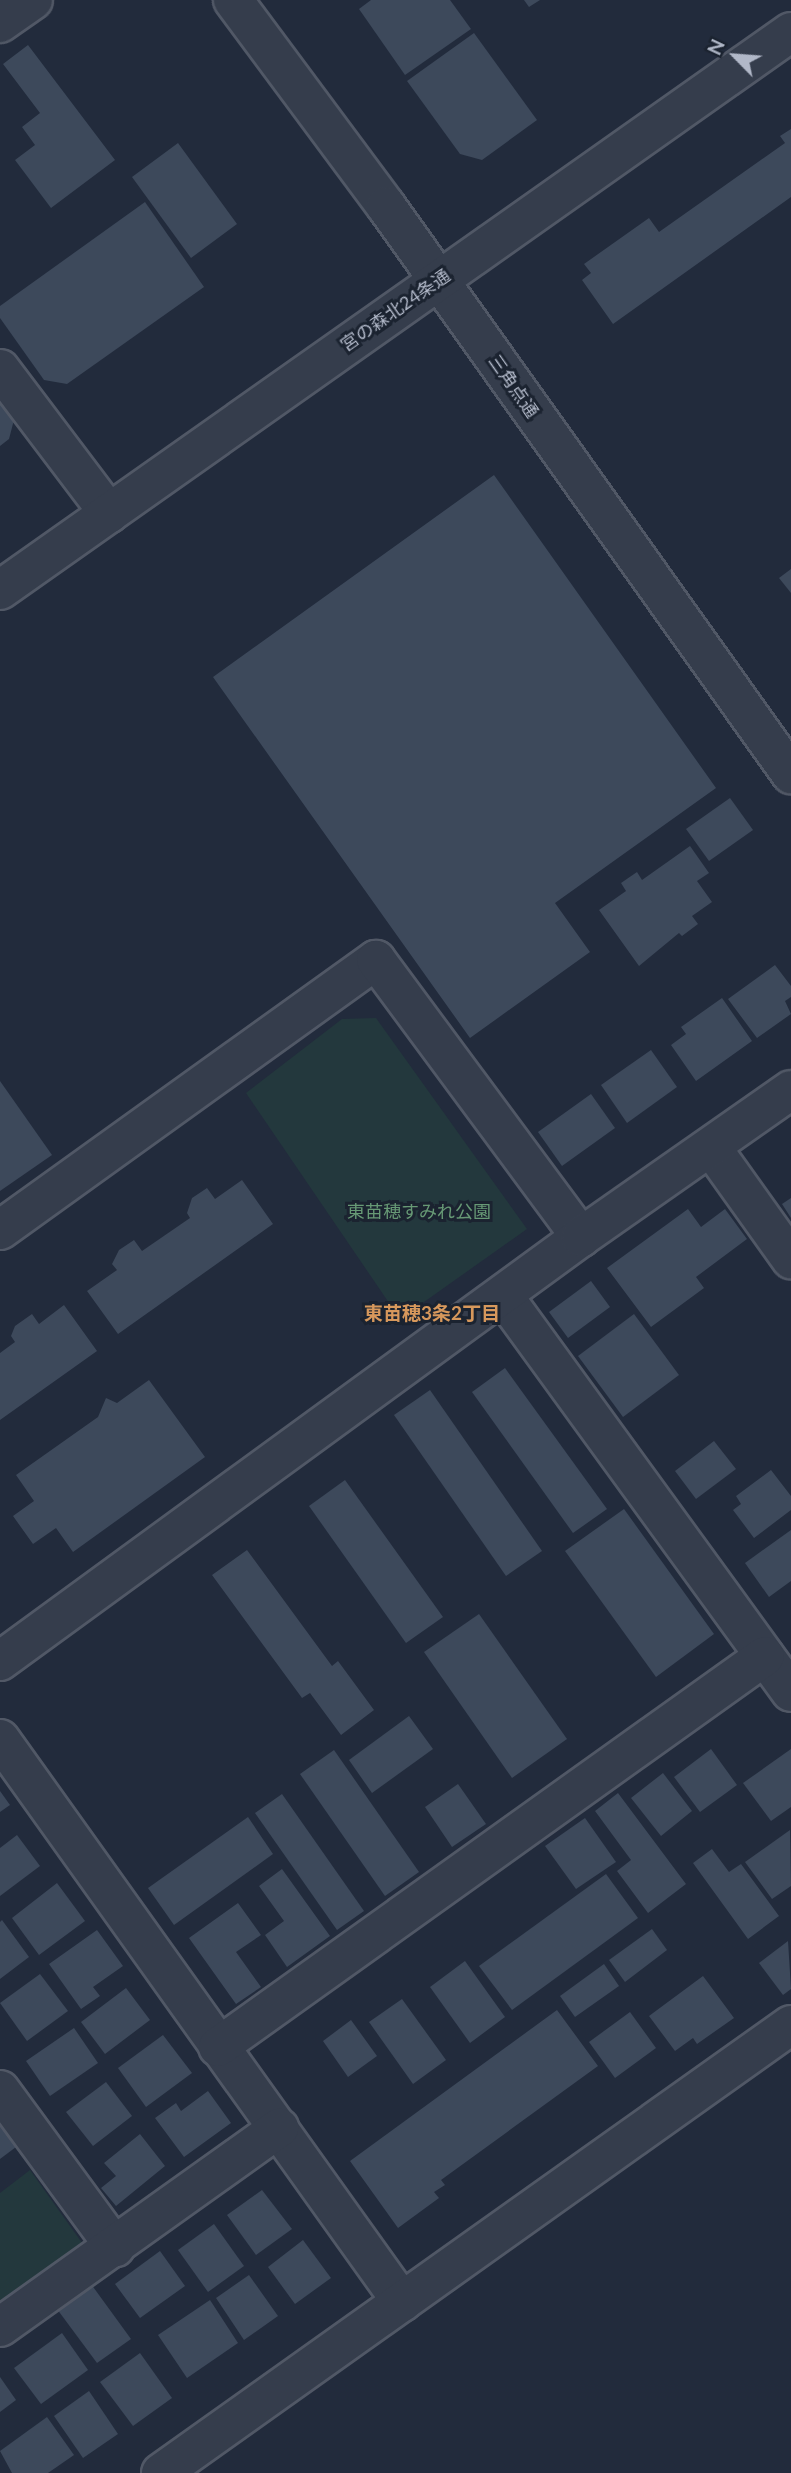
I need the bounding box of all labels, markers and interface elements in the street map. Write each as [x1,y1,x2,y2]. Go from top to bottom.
north arrow [700,21,770,91]
text: N [702,35,729,58]
street label: 宮の森北24条通 [336,264,454,356]
street label: 三角点通 [485,350,543,422]
park label: 東苗穂すみれ公園 [347,1200,491,1222]
district label: 東苗穂3条2丁目 [364,1302,500,1324]

